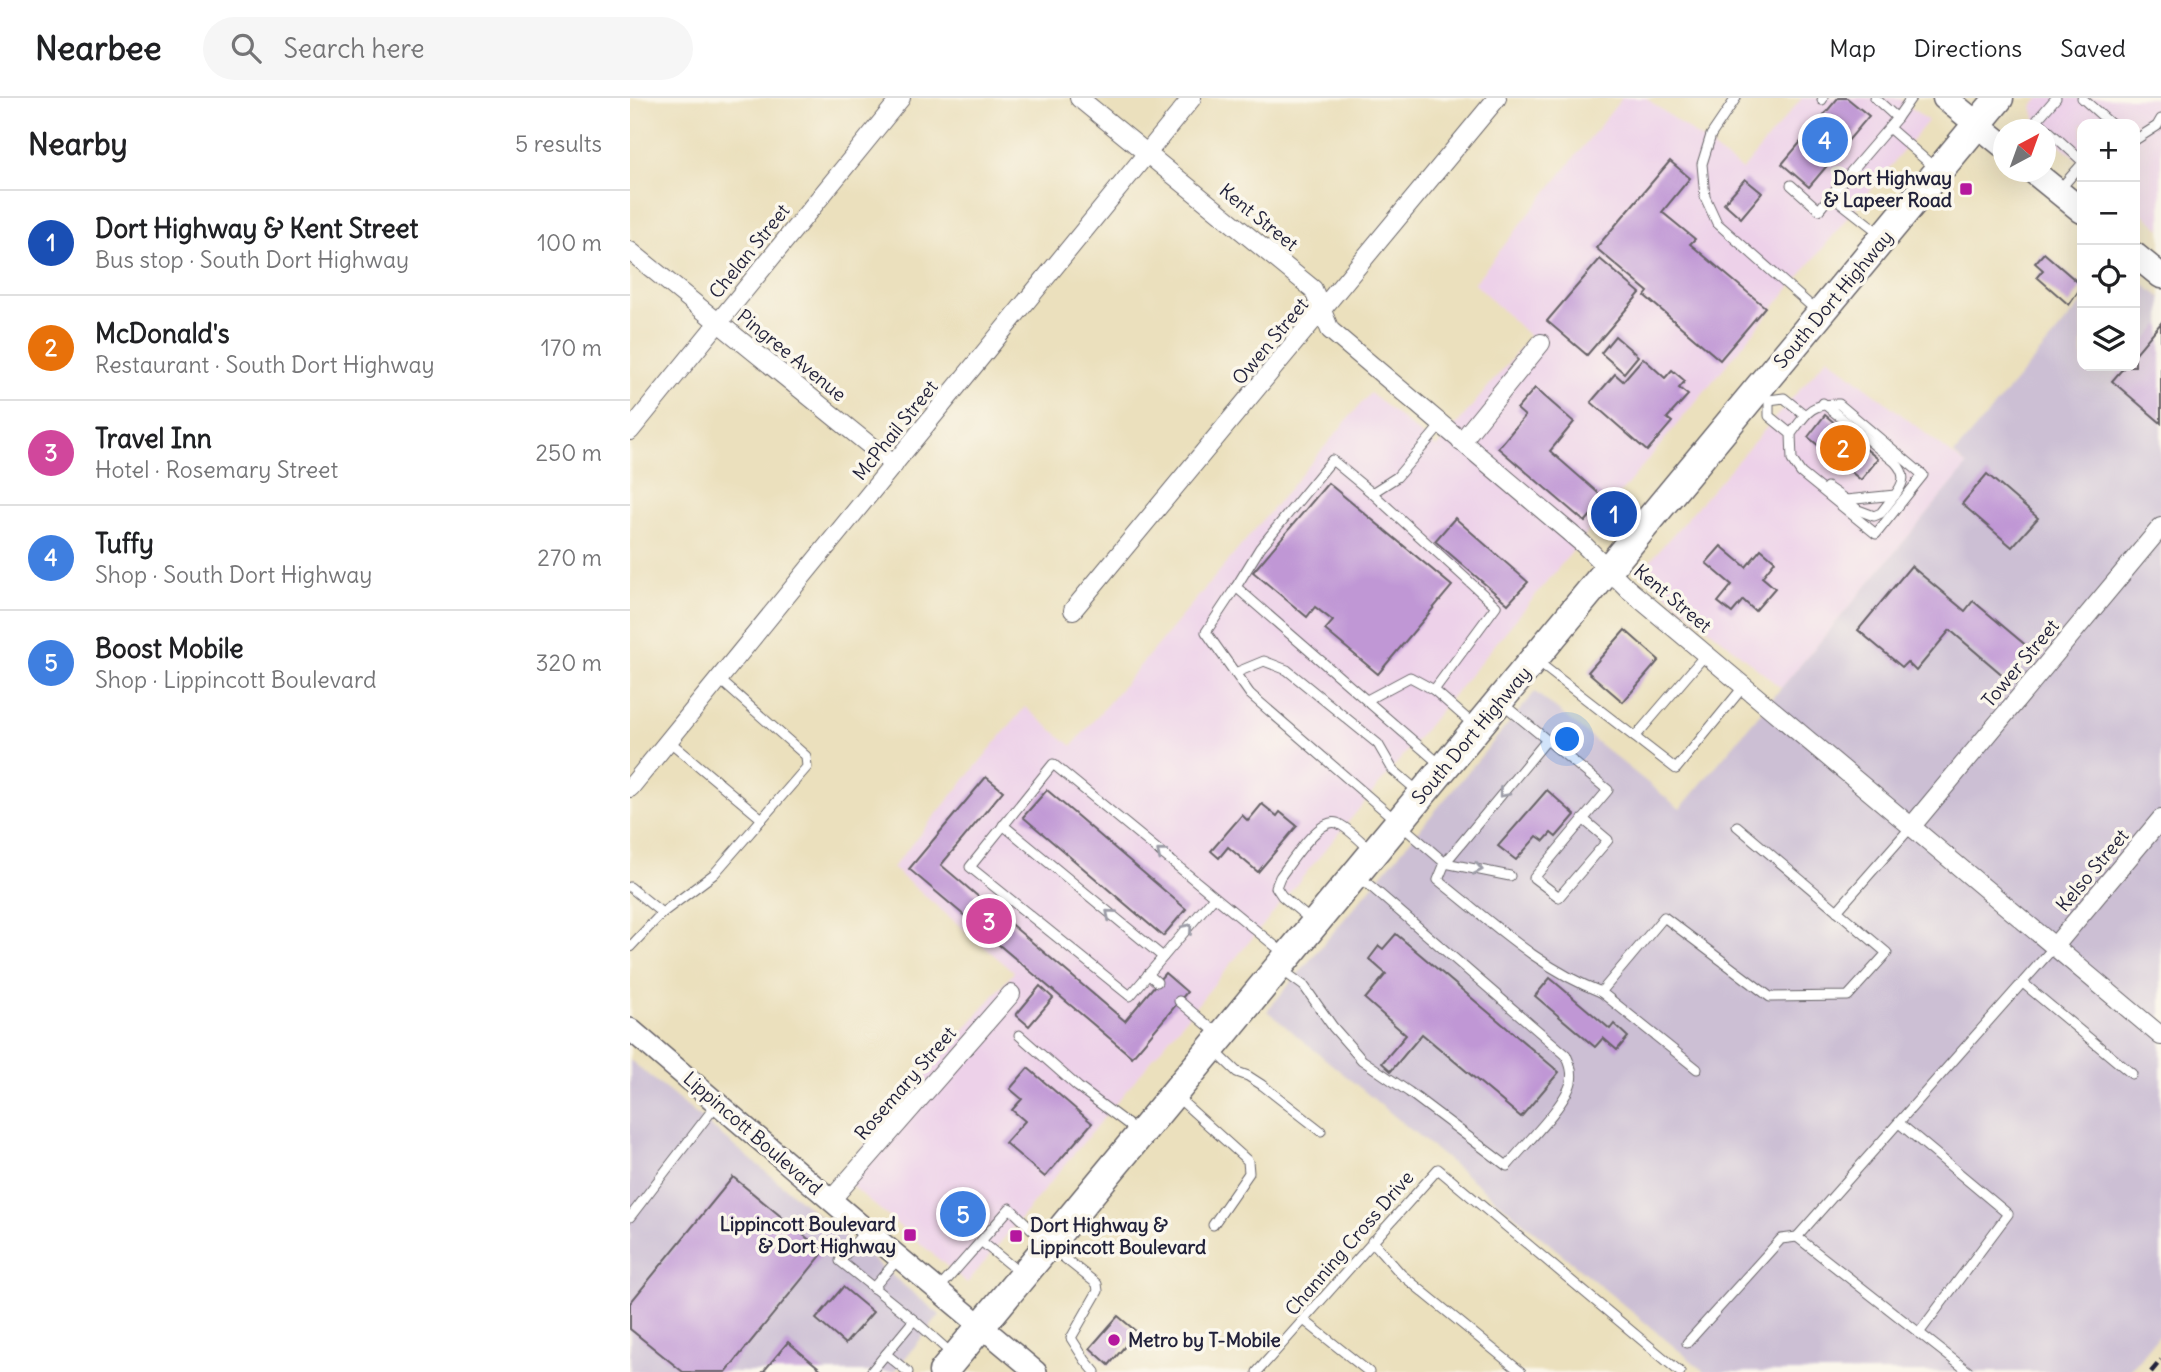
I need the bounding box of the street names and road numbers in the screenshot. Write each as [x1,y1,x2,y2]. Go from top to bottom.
street label: Kent Street [1215,178,1303,256]
street label: Chelan Street [703,199,795,303]
street label: South Dort Highway [1768,225,1898,373]
street label: Owen Street [1227,293,1313,389]
street label: Pingree Avenue [733,304,851,406]
street label: McPhail Street [847,375,943,485]
street label: Kent Street [1629,559,1717,637]
street label: Tower Street [1976,614,2064,712]
street label: South Dort Highway [1406,661,1536,809]
street label: Kelso Street [2051,824,2133,916]
street label: Rosemary Street [849,1021,961,1145]
street label: Lippincott Boulevard [679,1066,827,1200]
street label: Channing Cross Drive [1280,1166,1418,1320]

